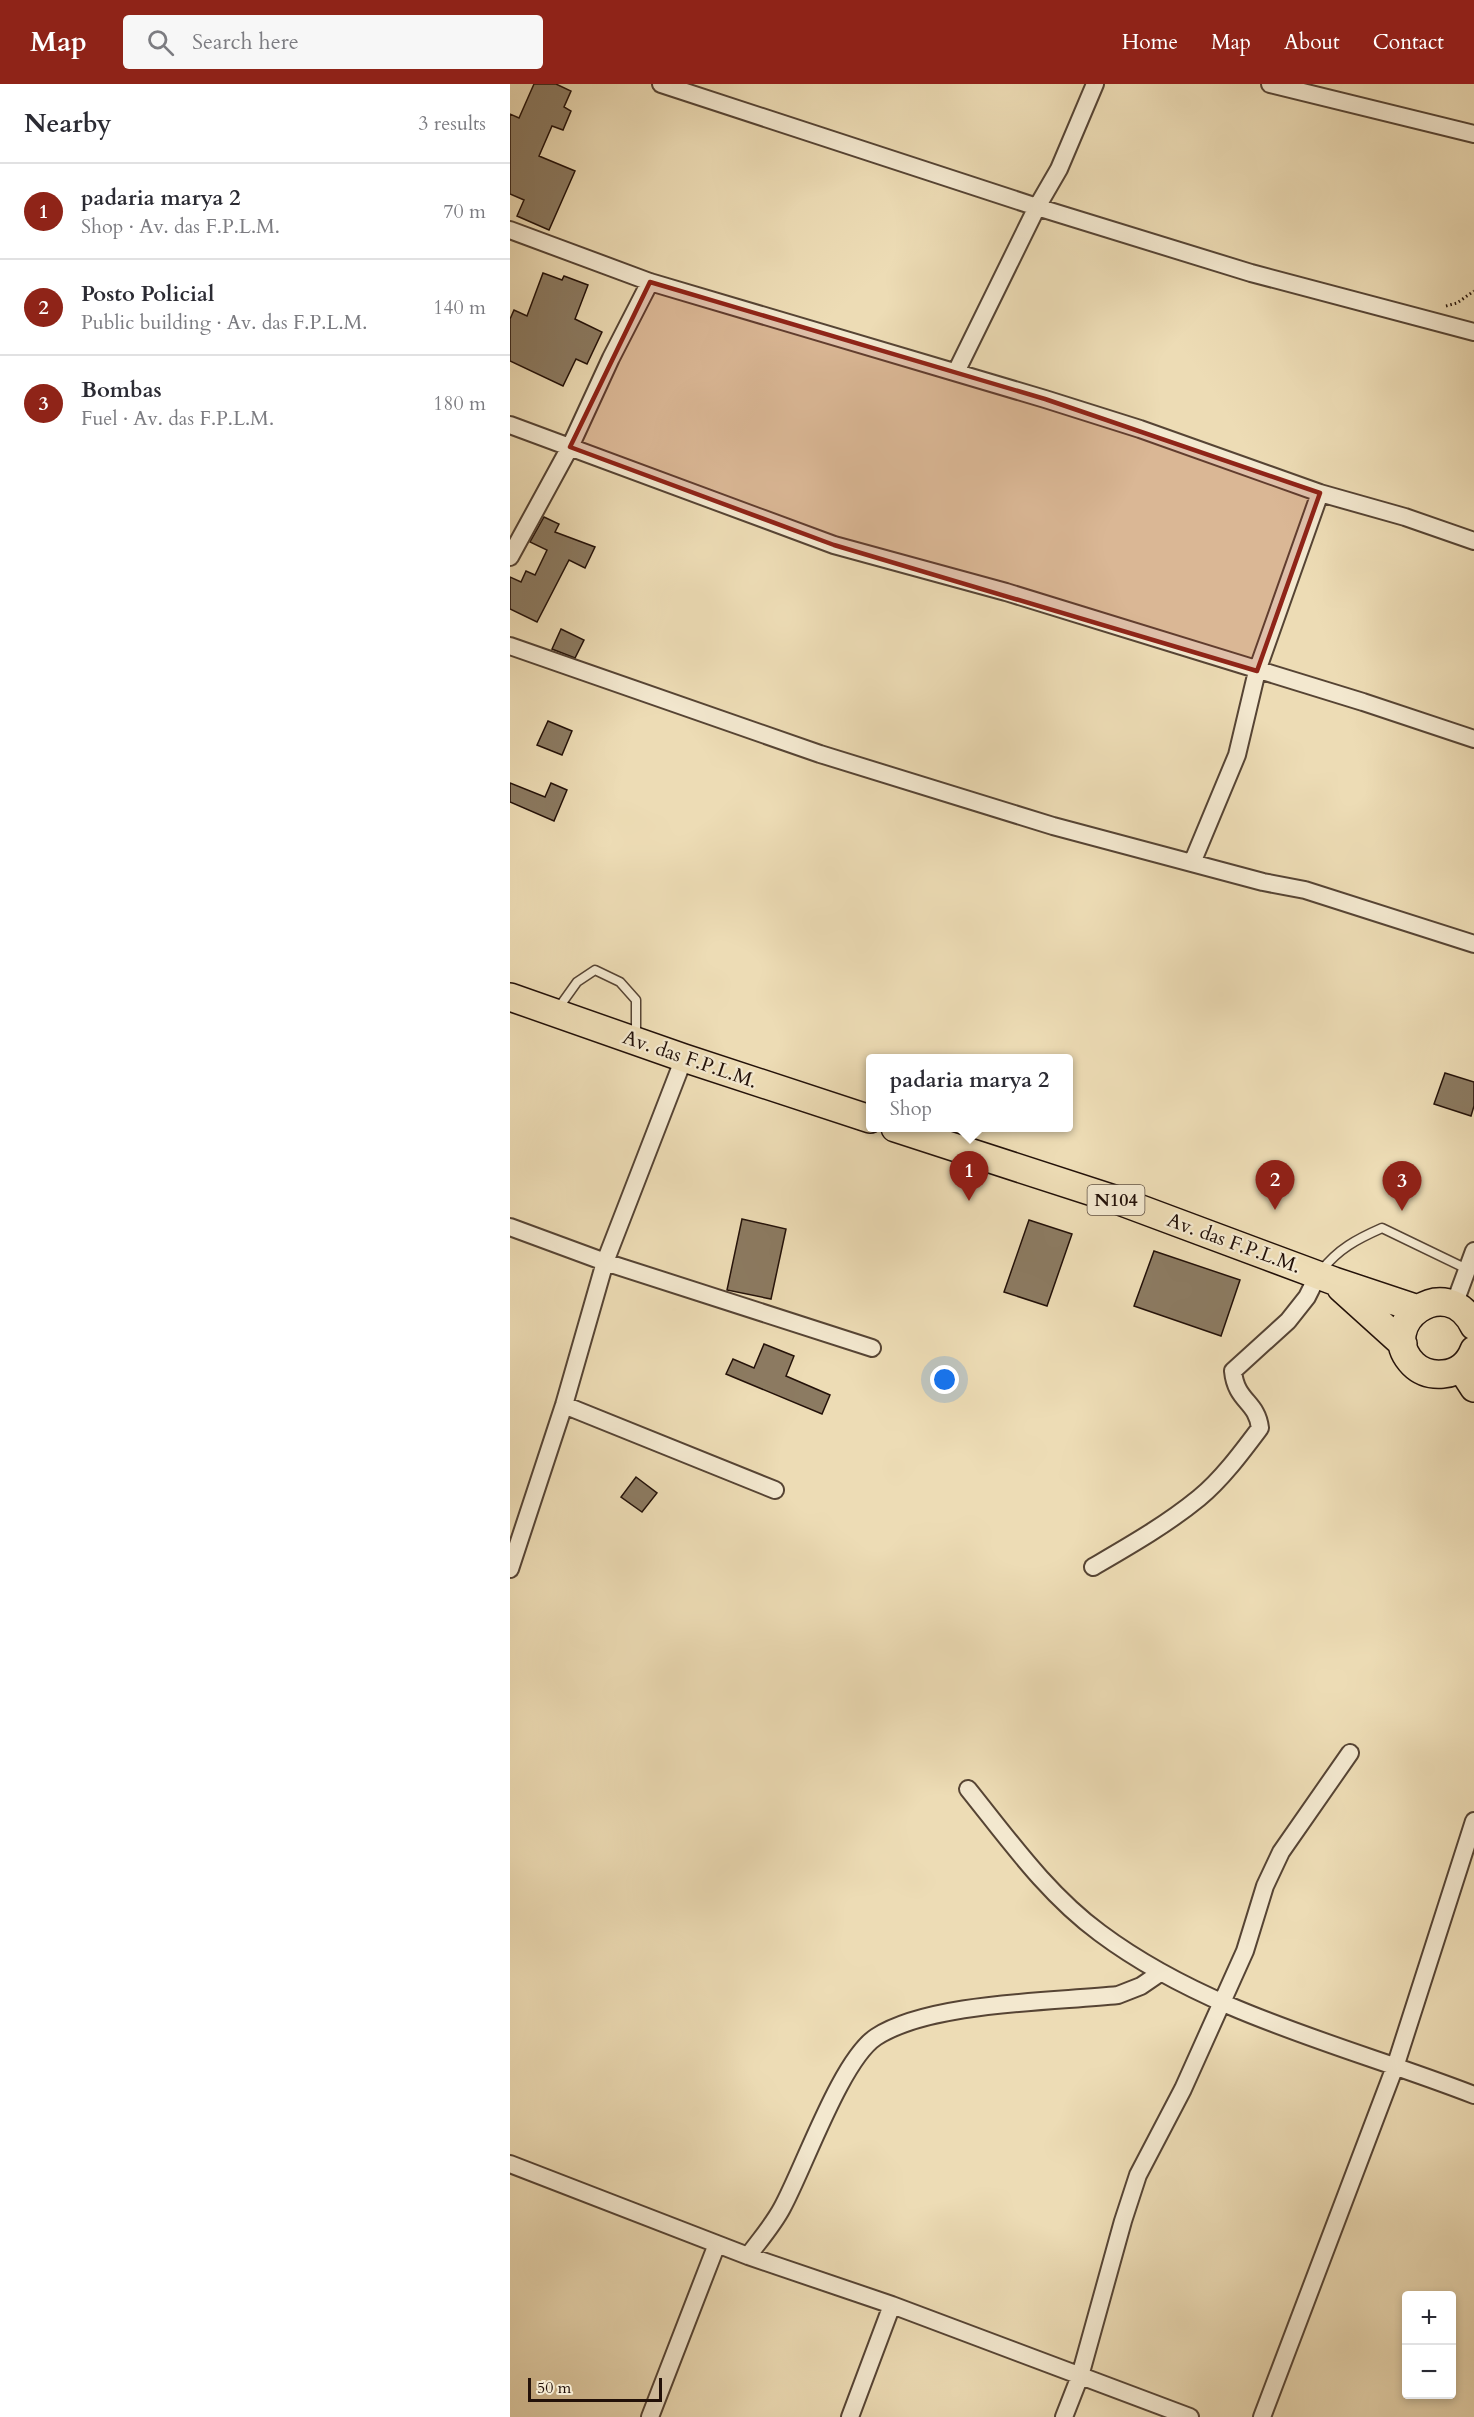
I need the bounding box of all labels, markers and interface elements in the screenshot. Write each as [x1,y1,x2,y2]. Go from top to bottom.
search box [123,15,543,69]
text: Map [30,23,87,61]
icon: search [144,26,177,59]
text: Search here [192,27,299,57]
text: Home [1122,28,1178,57]
text: Map [1211,28,1251,57]
text: About [1284,28,1340,57]
text: Contact [1373,28,1444,57]
text: Nearby [24,106,112,141]
text: 3 results [418,110,486,137]
text: padaria marya 2 [81,183,241,213]
text: 1 [38,198,49,225]
text: 70 m [443,198,486,225]
text: Shop · Av. das F.P.L.M. [81,213,280,240]
text: Posto Policial [81,279,214,309]
text: 2 [38,294,49,321]
text: 140 m [433,294,486,321]
text: Public building · Av. das F.P.L.M. [81,309,367,336]
text: Bombas [81,375,162,405]
text: 3 [38,390,49,417]
text: 180 m [433,390,486,417]
text: Fuel · Av. das F.P.L.M. [81,405,274,432]
street label: Av. das F.P.L.M. [619,1023,761,1095]
popup [866,1054,1073,1132]
text: padaria marya 2 [890,1065,1049,1095]
text: Shop [890,1095,932,1122]
pin: 1 [950,1152,988,1201]
pin: 2 [1256,1160,1294,1210]
pin: 3 [1382,1162,1422,1211]
road number: N104 [1088,1185,1144,1215]
street label: Av. das F.P.L.M. [1163,1206,1305,1280]
your location [930,1365,959,1394]
map controls [1402,2291,1456,2399]
button: + [1402,2291,1456,2345]
button: − [1402,2345,1456,2399]
scale bar [528,2375,662,2402]
text: 50 m [537,2377,571,2399]

